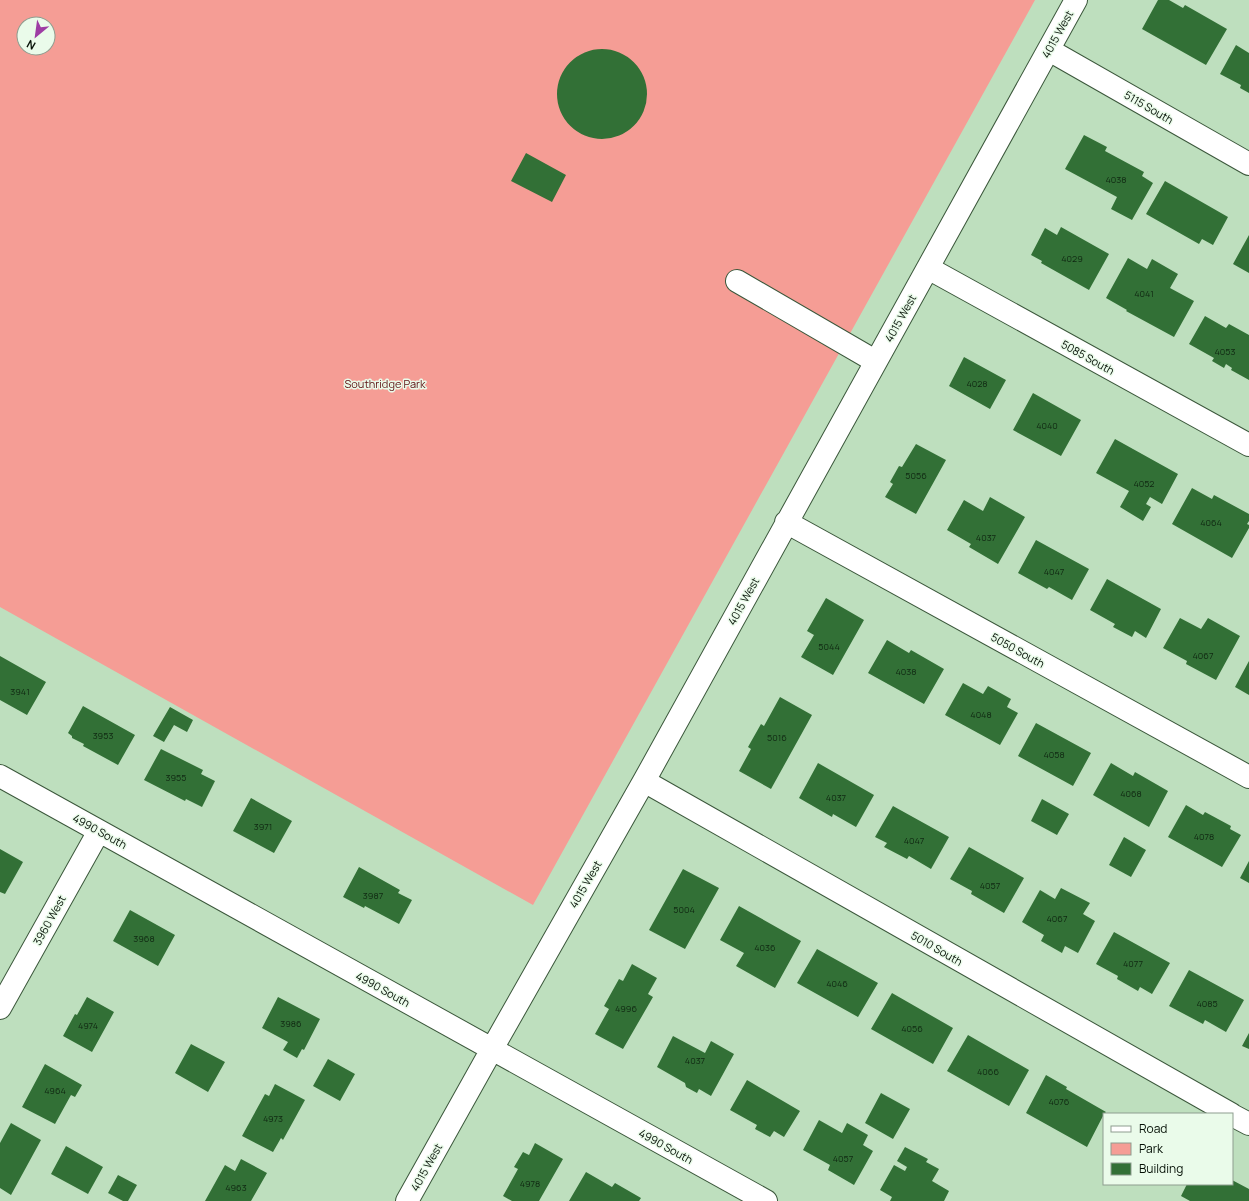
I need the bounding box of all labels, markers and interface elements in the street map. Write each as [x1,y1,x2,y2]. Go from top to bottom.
street label: 4015 West [1038,8,1076,60]
north arrow [16,16,56,56]
text: N [24,37,38,54]
street label: 5115 South [1122,87,1176,127]
house number: 4038 [1106,173,1127,186]
house number: 4029 [1061,252,1083,265]
house number: 4041 [1134,287,1154,300]
street label: 4015 West [881,292,919,344]
street label: 5085 South [1059,336,1117,378]
house number: 4053 [1215,345,1236,358]
park label: Southridge Park [345,376,426,391]
house number: 4028 [966,377,988,390]
house number: 4040 [1036,419,1058,432]
house number: 5056 [905,469,927,482]
house number: 4052 [1134,477,1154,490]
house number: 4064 [1200,516,1222,529]
house number: 4037 [976,531,997,544]
house number: 4047 [1044,565,1065,578]
street label: 4015 West [724,575,762,627]
street label: 5050 South [989,629,1047,671]
house number: 5044 [818,640,840,653]
house number: 4067 [1193,649,1214,662]
house number: 4038 [896,665,917,678]
house number: 3941 [10,685,30,698]
house number: 4048 [970,708,992,721]
house number: 3953 [93,729,113,742]
house number: 5016 [767,731,787,744]
house number: 4058 [1043,748,1065,761]
house number: 3955 [166,771,186,784]
house number: 4068 [1120,787,1142,800]
house number: 4037 [826,791,847,804]
street label: 4990 South [70,810,130,852]
house number: 3971 [254,820,272,833]
house number: 4078 [1194,830,1214,843]
house number: 4047 [904,834,925,847]
street label: 4015 West [565,858,605,910]
house number: 4057 [980,879,1001,892]
house number: 3987 [363,889,384,902]
street label: 3960 West [29,892,69,948]
house number: 5004 [673,903,695,916]
house number: 4067 [1047,912,1068,925]
street label: 5010 South [909,927,965,969]
house number: 3968 [133,932,155,945]
house number: 4036 [754,941,776,954]
house number: 4077 [1123,957,1144,970]
street label: 4990 South [353,968,413,1010]
house number: 4046 [826,977,848,990]
house number: 4085 [1196,997,1218,1010]
house number: 4996 [615,1002,637,1015]
house number: 3986 [280,1017,302,1030]
house number: 4974 [78,1019,98,1032]
house number: 4056 [901,1022,923,1035]
house number: 4037 [685,1054,706,1067]
house number: 4066 [977,1065,999,1078]
house number: 4964 [44,1084,66,1097]
house number: 4076 [1049,1095,1070,1108]
house number: 4973 [263,1112,283,1125]
legend [1103,1113,1233,1185]
text: Road [1139,1120,1167,1137]
street label: 4990 South [636,1125,696,1167]
text: Park [1139,1140,1164,1157]
street label: 4015 West [407,1141,445,1193]
house number: 4057 [833,1152,854,1165]
text: Building [1139,1160,1183,1177]
house number: 4978 [520,1177,540,1190]
house number: 4963 [225,1181,247,1194]

